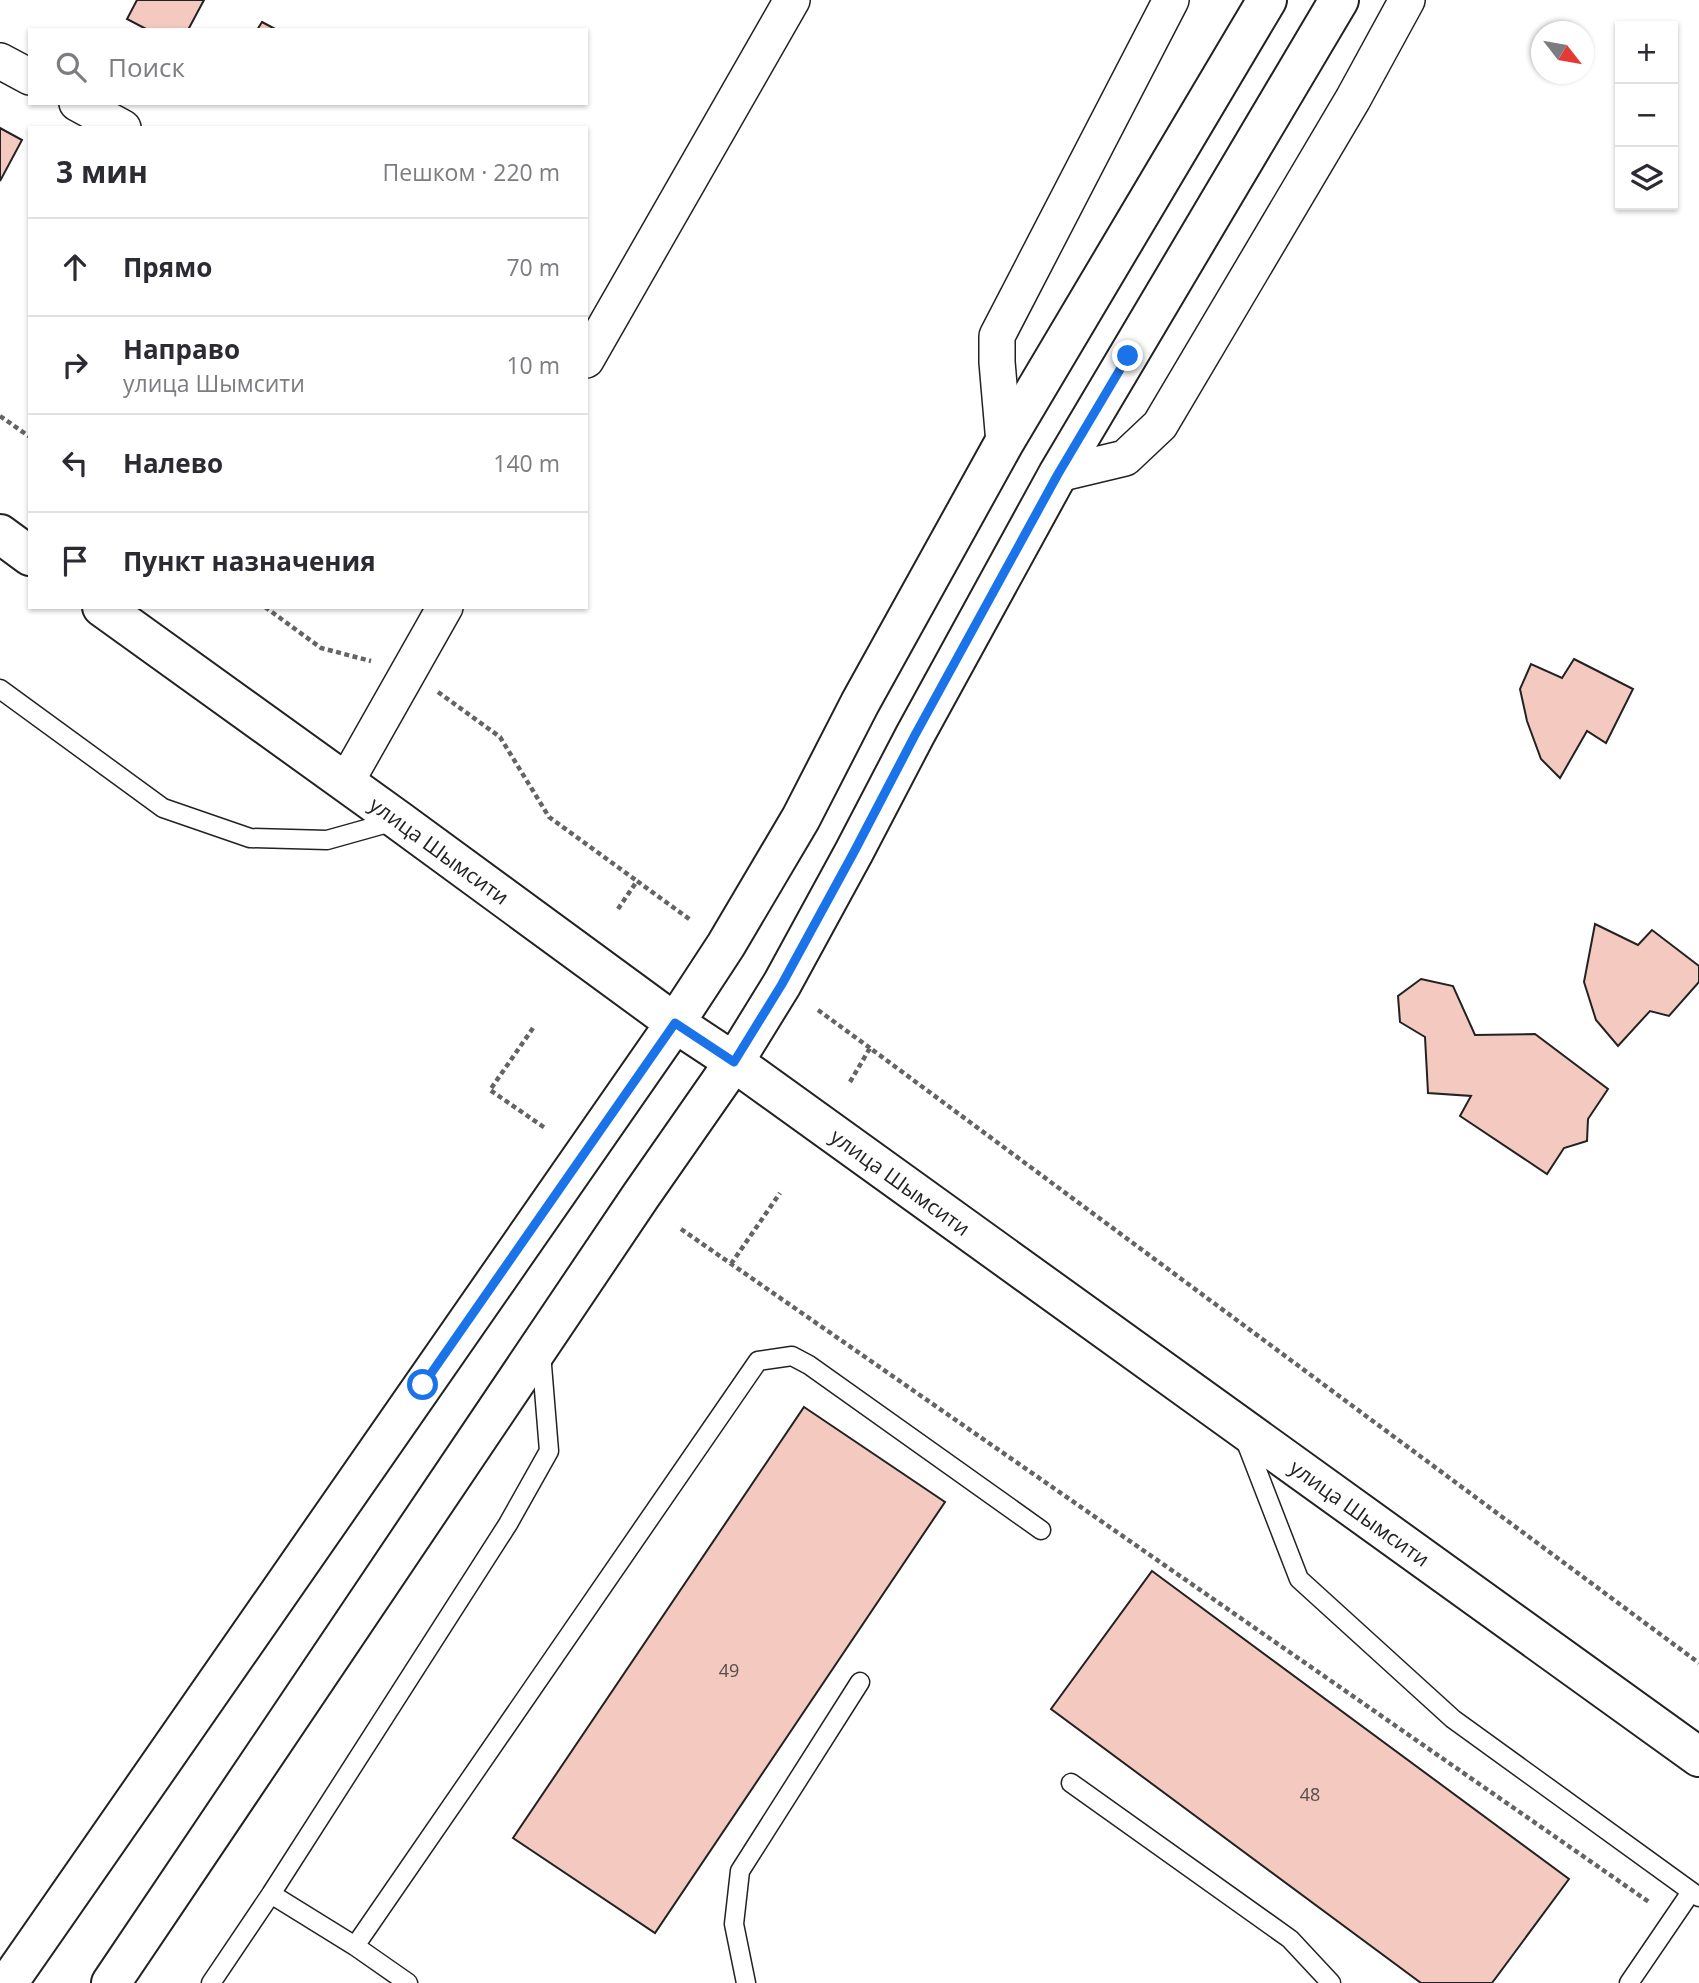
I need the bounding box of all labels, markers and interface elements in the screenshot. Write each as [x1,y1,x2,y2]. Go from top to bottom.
north arrow [1531,21,1594,84]
map controls [1615,21,1678,210]
button: + [1615,21,1678,84]
search box [28,28,588,105]
icon: search [52,48,90,86]
text: Поиск [108,49,185,85]
button: − [1615,84,1678,147]
button: layers [1615,147,1678,210]
text: 3 мин [56,151,148,192]
text: Пешком · 220 m [383,156,560,188]
icon: ahead [56,248,94,286]
text: Прямо [123,249,212,285]
text: 70 m [506,251,560,283]
text: Направо [123,331,240,367]
route end [1112,340,1143,371]
icon: right [56,346,94,384]
text: 10 m [506,349,560,381]
text: улица Шымсити [123,367,305,399]
icon: left [56,444,94,482]
text: Налево [123,445,223,481]
text: 140 m [493,447,560,479]
icon: arrive [56,542,94,580]
text: Пункт назначения [123,543,376,579]
street label: улица Шымсити [364,790,515,911]
street label: улица Шымсити [825,1122,976,1242]
route start [407,1369,438,1400]
street label: улица Шымсити [1284,1453,1435,1573]
house number: 49 [719,1658,739,1682]
house number: 48 [1300,1782,1320,1806]

